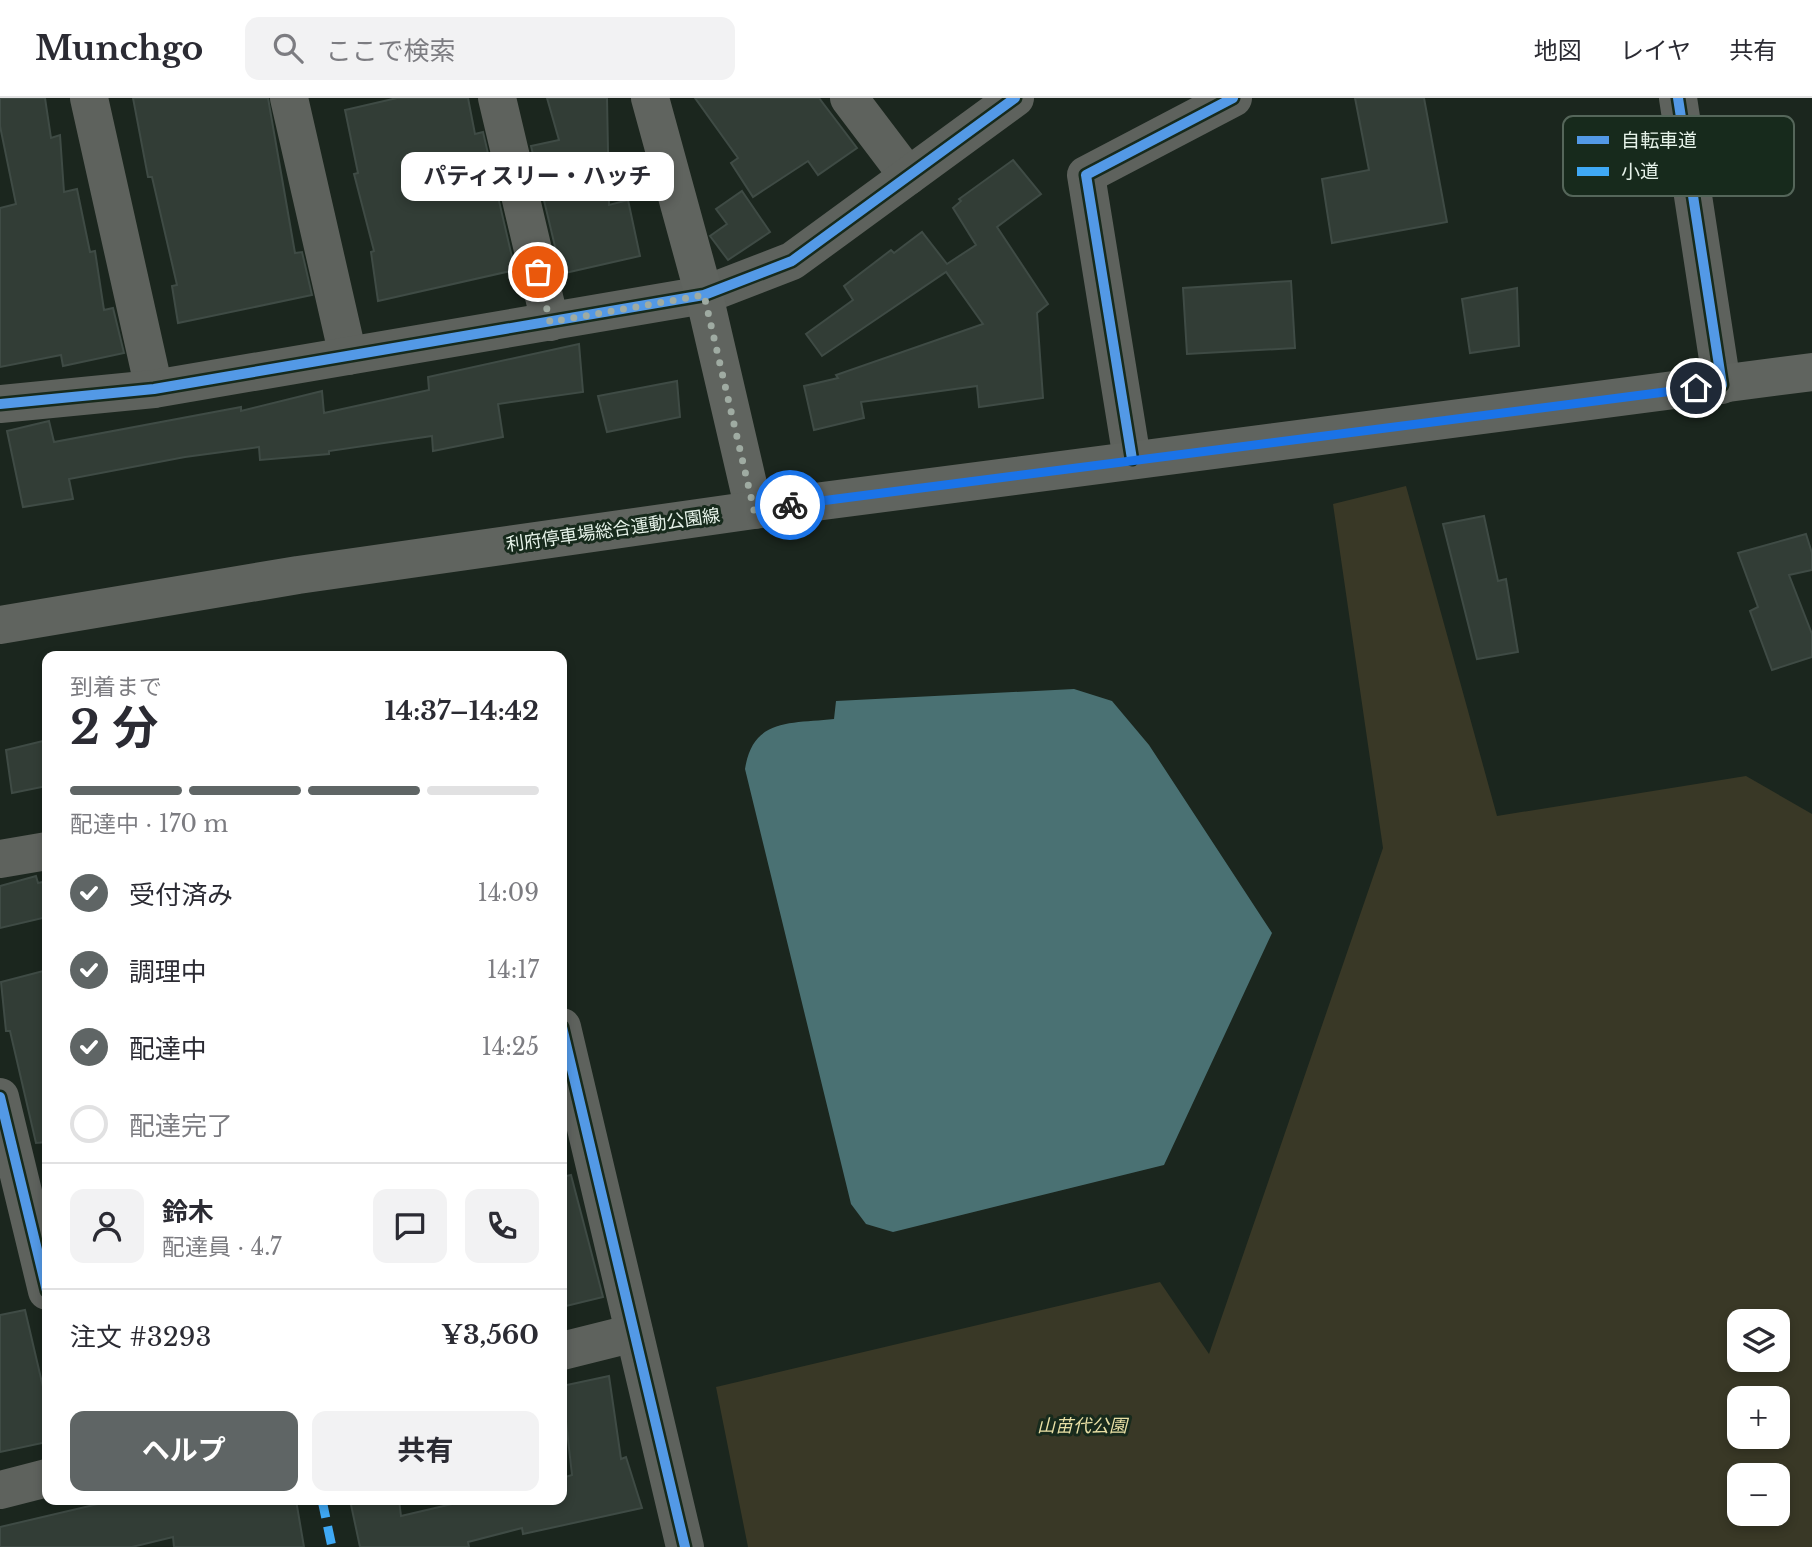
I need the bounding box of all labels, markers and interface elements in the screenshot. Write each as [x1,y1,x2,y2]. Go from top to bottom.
search box [245,17,735,80]
text: Munchgo [35,28,203,69]
icon: search [269,29,307,67]
text: ここで検索 [325,35,455,67]
text: 地図 [1534,36,1582,65]
text: レイヤ [1620,36,1691,65]
text: 共有 [1729,36,1777,65]
legend [1563,116,1794,196]
text: 自転車道 [1621,129,1697,152]
callout: パティスリー・ハッチ [402,153,674,202]
text: 小道 [1621,160,1659,183]
text: パティスリー・ハッチ [423,162,652,190]
pin [508,242,568,302]
icon: bag [519,253,557,291]
pin [1666,358,1726,418]
icon: home [1677,369,1715,407]
courier [755,470,825,540]
icon: bike [771,486,809,524]
street label: 利府停車場総合運動公園線 [505,504,721,556]
text: 到着まで [70,673,162,701]
text: 14:37–14:42 [384,695,539,727]
text: 2 分 [70,699,158,756]
text: 配達中 · 170 m [70,810,228,838]
icon: check [70,874,108,912]
text: 受付済み [129,879,233,911]
text: 14:09 [478,879,539,907]
icon: check [70,951,108,989]
text: 調理中 [129,956,207,988]
text: 14:17 [487,956,539,984]
icon: check [70,1028,108,1066]
text: 配達中 [129,1033,207,1065]
text: 14:25 [482,1033,539,1061]
text: 配達完了 [129,1110,233,1142]
button: person [70,1189,144,1263]
button: chat [373,1189,447,1263]
button: phone [465,1189,539,1263]
text: 鈴木 [162,1196,214,1228]
text: 配達員 · 4.7 [162,1233,282,1261]
map controls [1727,1309,1790,1526]
button: layers [1727,1309,1790,1372]
text: ¥3,560 [441,1319,539,1351]
text: 注文 #3293 [70,1321,212,1353]
button: + [1727,1386,1790,1449]
button: ヘルプ [70,1411,298,1491]
button: 共有 [312,1411,539,1491]
park label: 山苗代公園 [1037,1415,1130,1437]
button: − [1727,1463,1790,1526]

